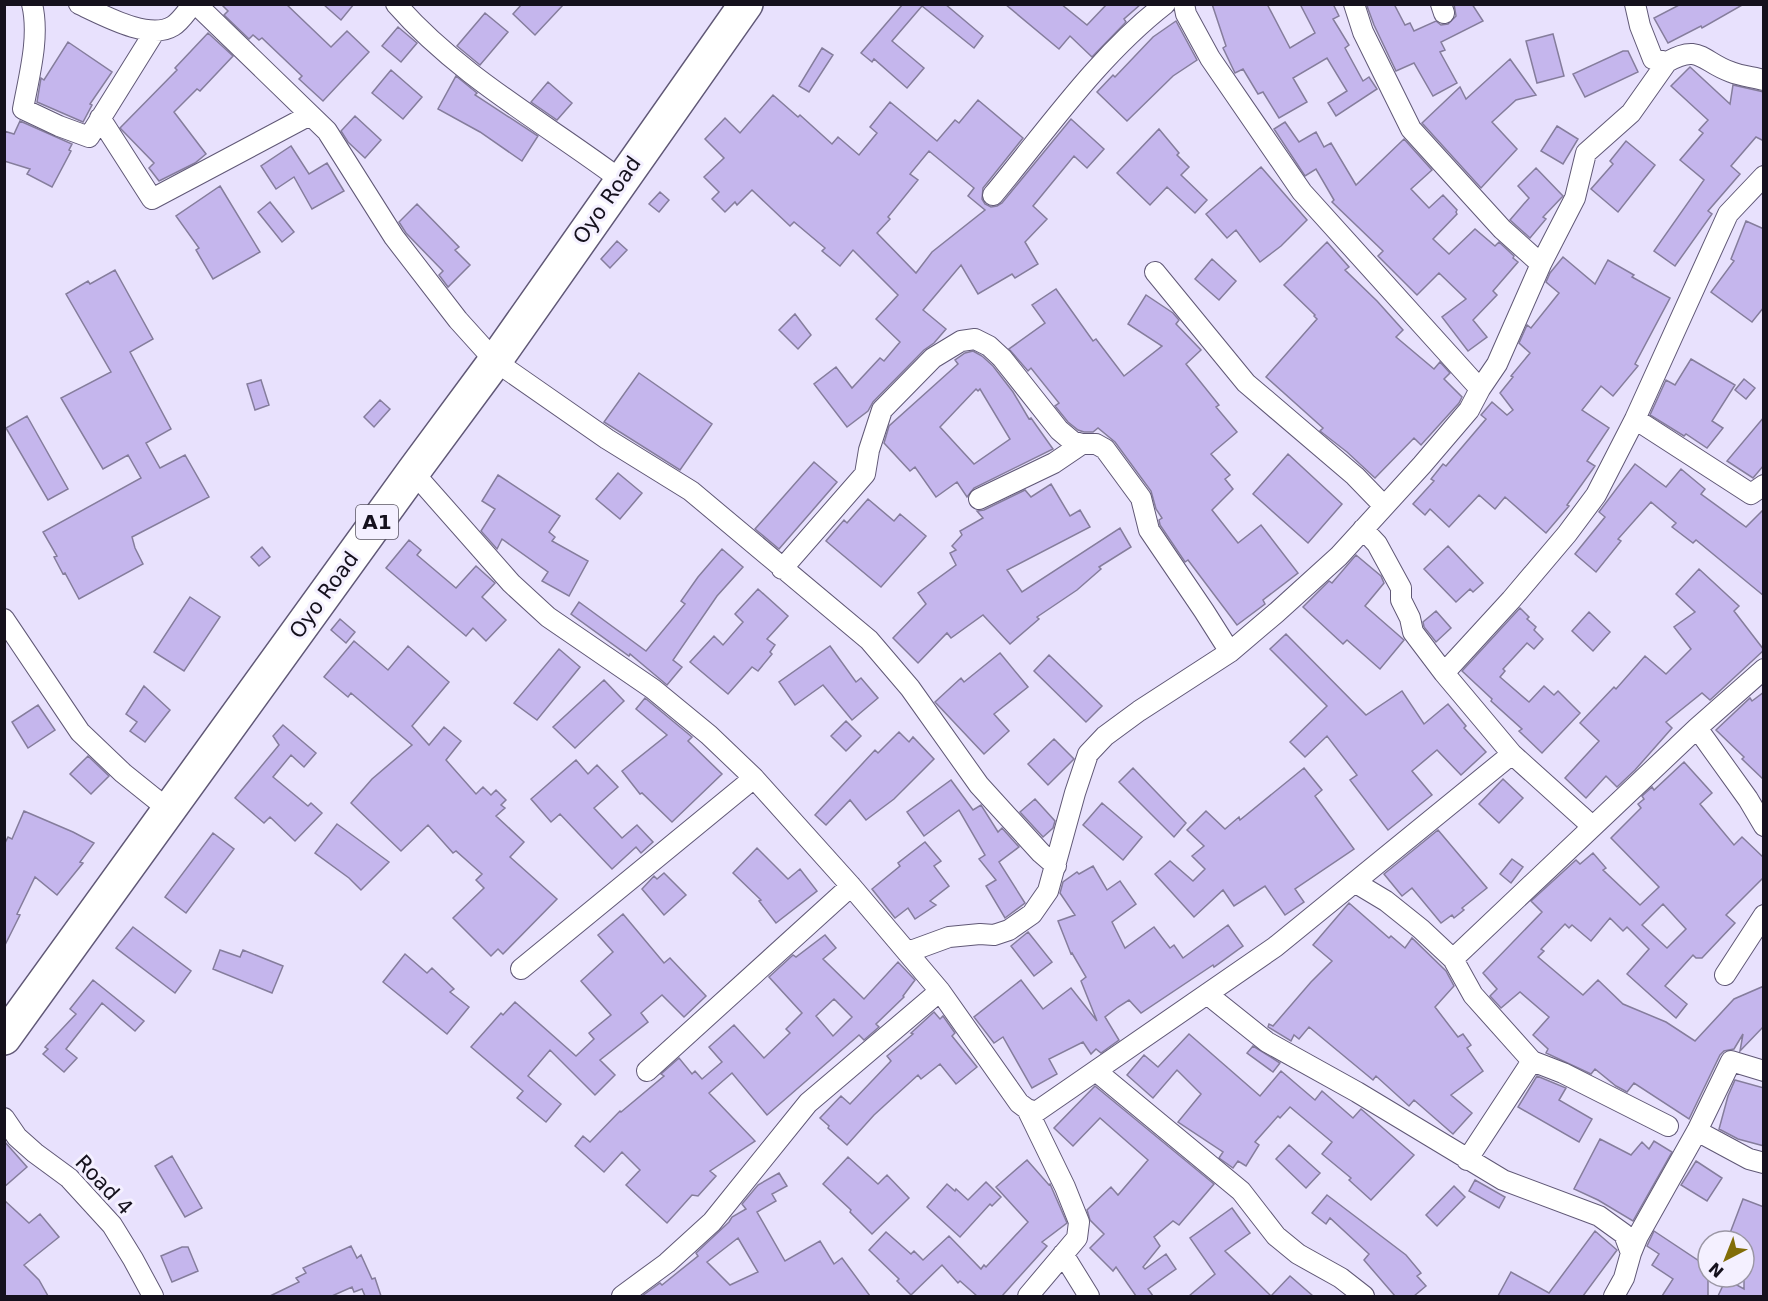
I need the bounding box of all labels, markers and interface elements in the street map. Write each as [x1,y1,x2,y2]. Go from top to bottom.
street label: Oyo Road [568,152,646,248]
road number: A1 [356,505,398,539]
street label: Oyo Road [285,547,363,643]
street label: Road 4 [70,1150,138,1220]
north arrow [1696,1229,1756,1289]
text: N [1705,1258,1728,1281]

